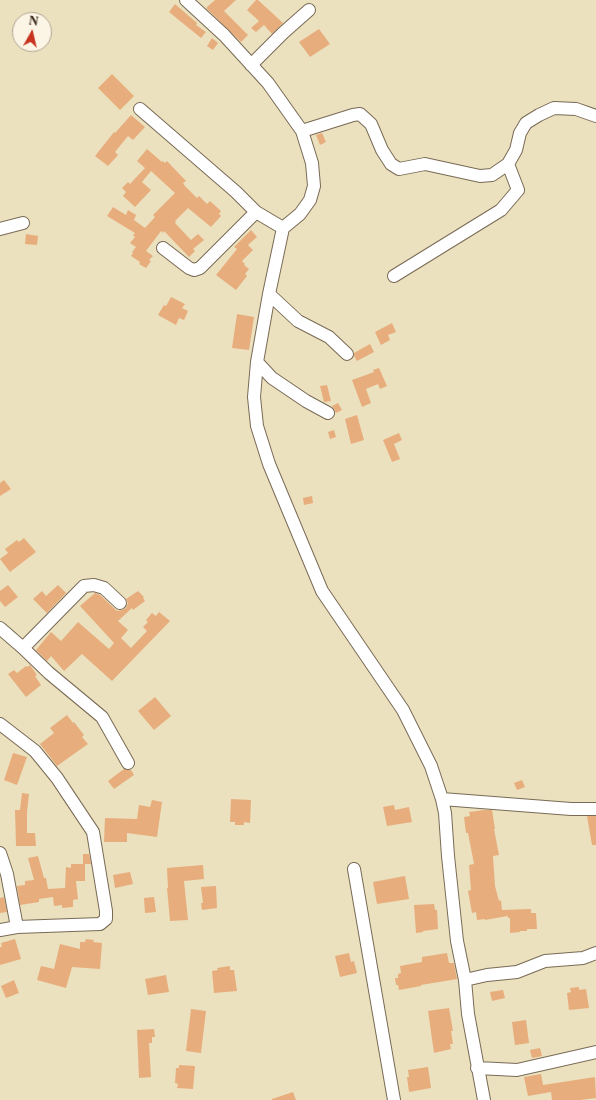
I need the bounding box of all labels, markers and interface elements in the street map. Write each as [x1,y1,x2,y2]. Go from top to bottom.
north arrow [12,12,52,52]
text: N [28,14,39,29]

